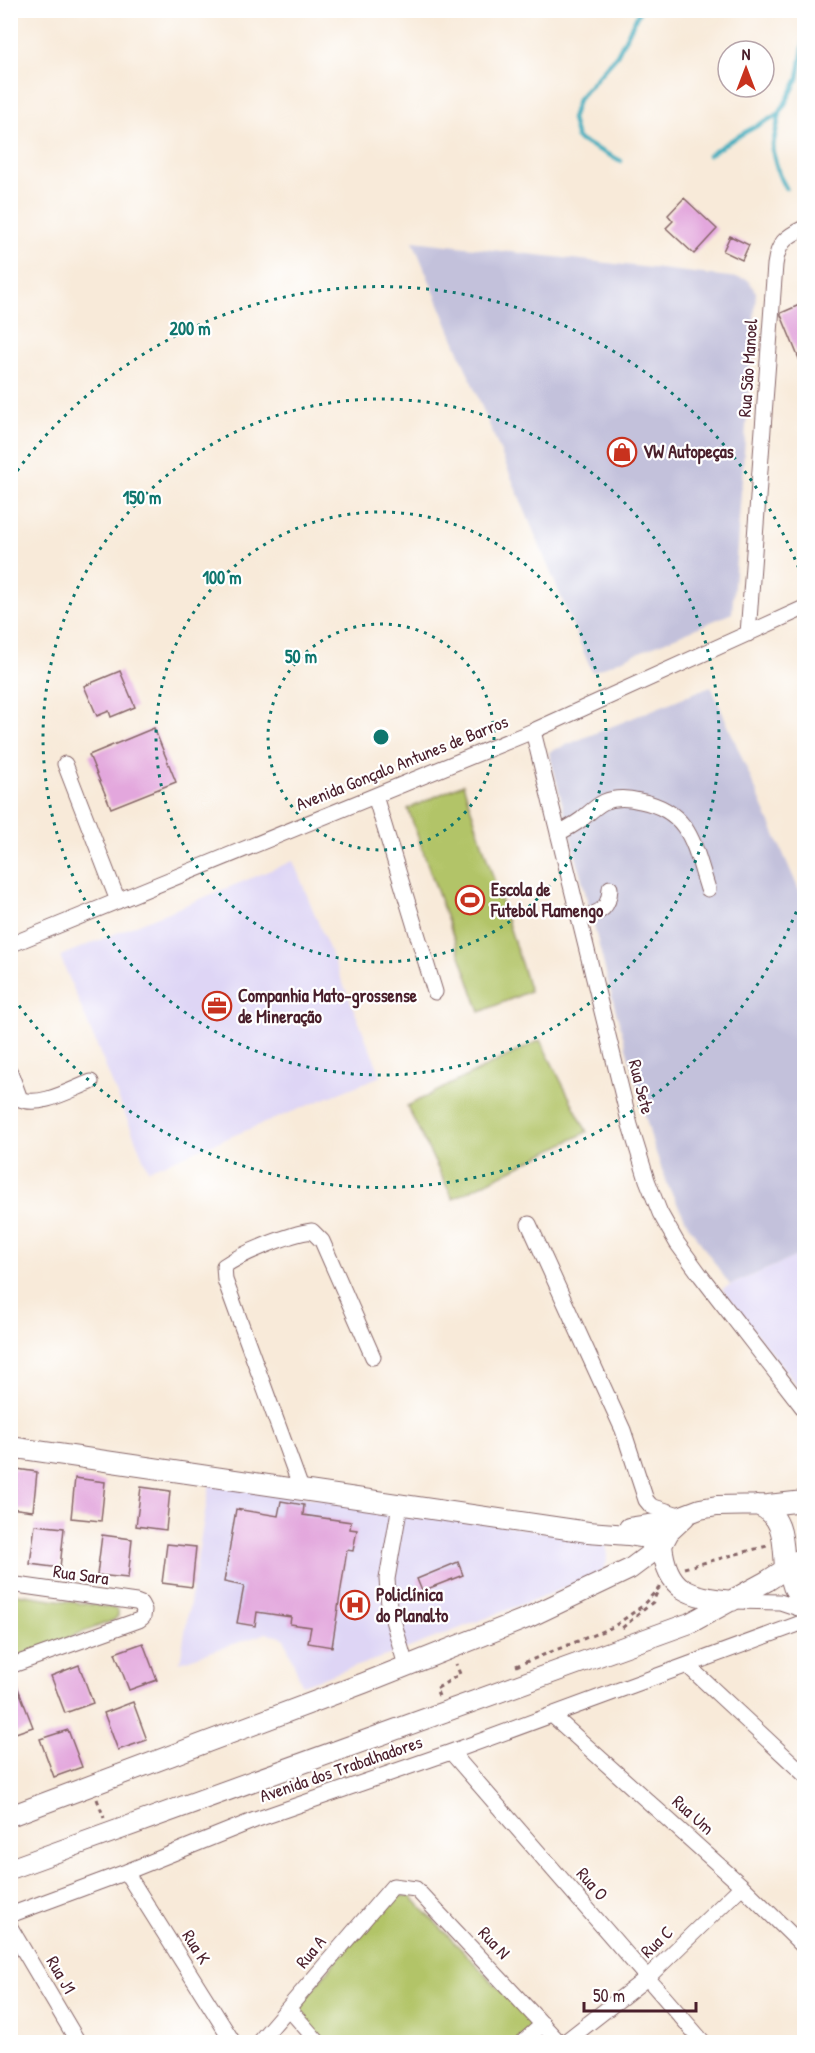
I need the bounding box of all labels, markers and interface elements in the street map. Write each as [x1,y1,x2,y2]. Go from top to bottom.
north arrow [716,39,776,99]
text: N [742,43,751,65]
text: 200 m [170,316,210,341]
street label: Rua São Manoel [732,318,763,418]
shop icon: VW Autopeças [606,436,638,468]
place label: VW Autopeças [643,439,734,465]
text: 150 m [123,485,161,510]
text: 100 m [202,565,242,590]
text: 50 m [285,644,317,669]
street label: Avenida Gonçalo Antunes de Barros [292,708,512,817]
centre of rings [371,727,391,747]
place label: Escola de Futebol Flamengo [490,877,604,924]
sports icon: Escola de Futebol Flamengo [454,884,486,916]
place label: Companhia Mato-grossense de Mineração [238,983,418,1029]
office icon: Companhia Mato-grossense de Mineração [201,990,233,1022]
street label: Rua Sete [623,1057,660,1117]
street label: Rua Sara [52,1558,110,1591]
place label: Policlínica do Planalto [376,1582,449,1628]
hospital icon: Policlínica do Planalto [339,1589,371,1621]
street label: Avenida dos Trabalhadores [256,1729,426,1808]
street label: Rua Um [667,1789,720,1840]
street label: Rua O [571,1862,614,1906]
street label: Rua C [635,1920,679,1963]
street label: Rua N [473,1921,516,1964]
street label: Rua K [176,1925,217,1969]
street label: Rua A [290,1930,332,1973]
street label: Rua J1 [41,1951,82,1998]
scale bar [584,1975,696,2013]
text: 50 m [593,1983,625,2008]

